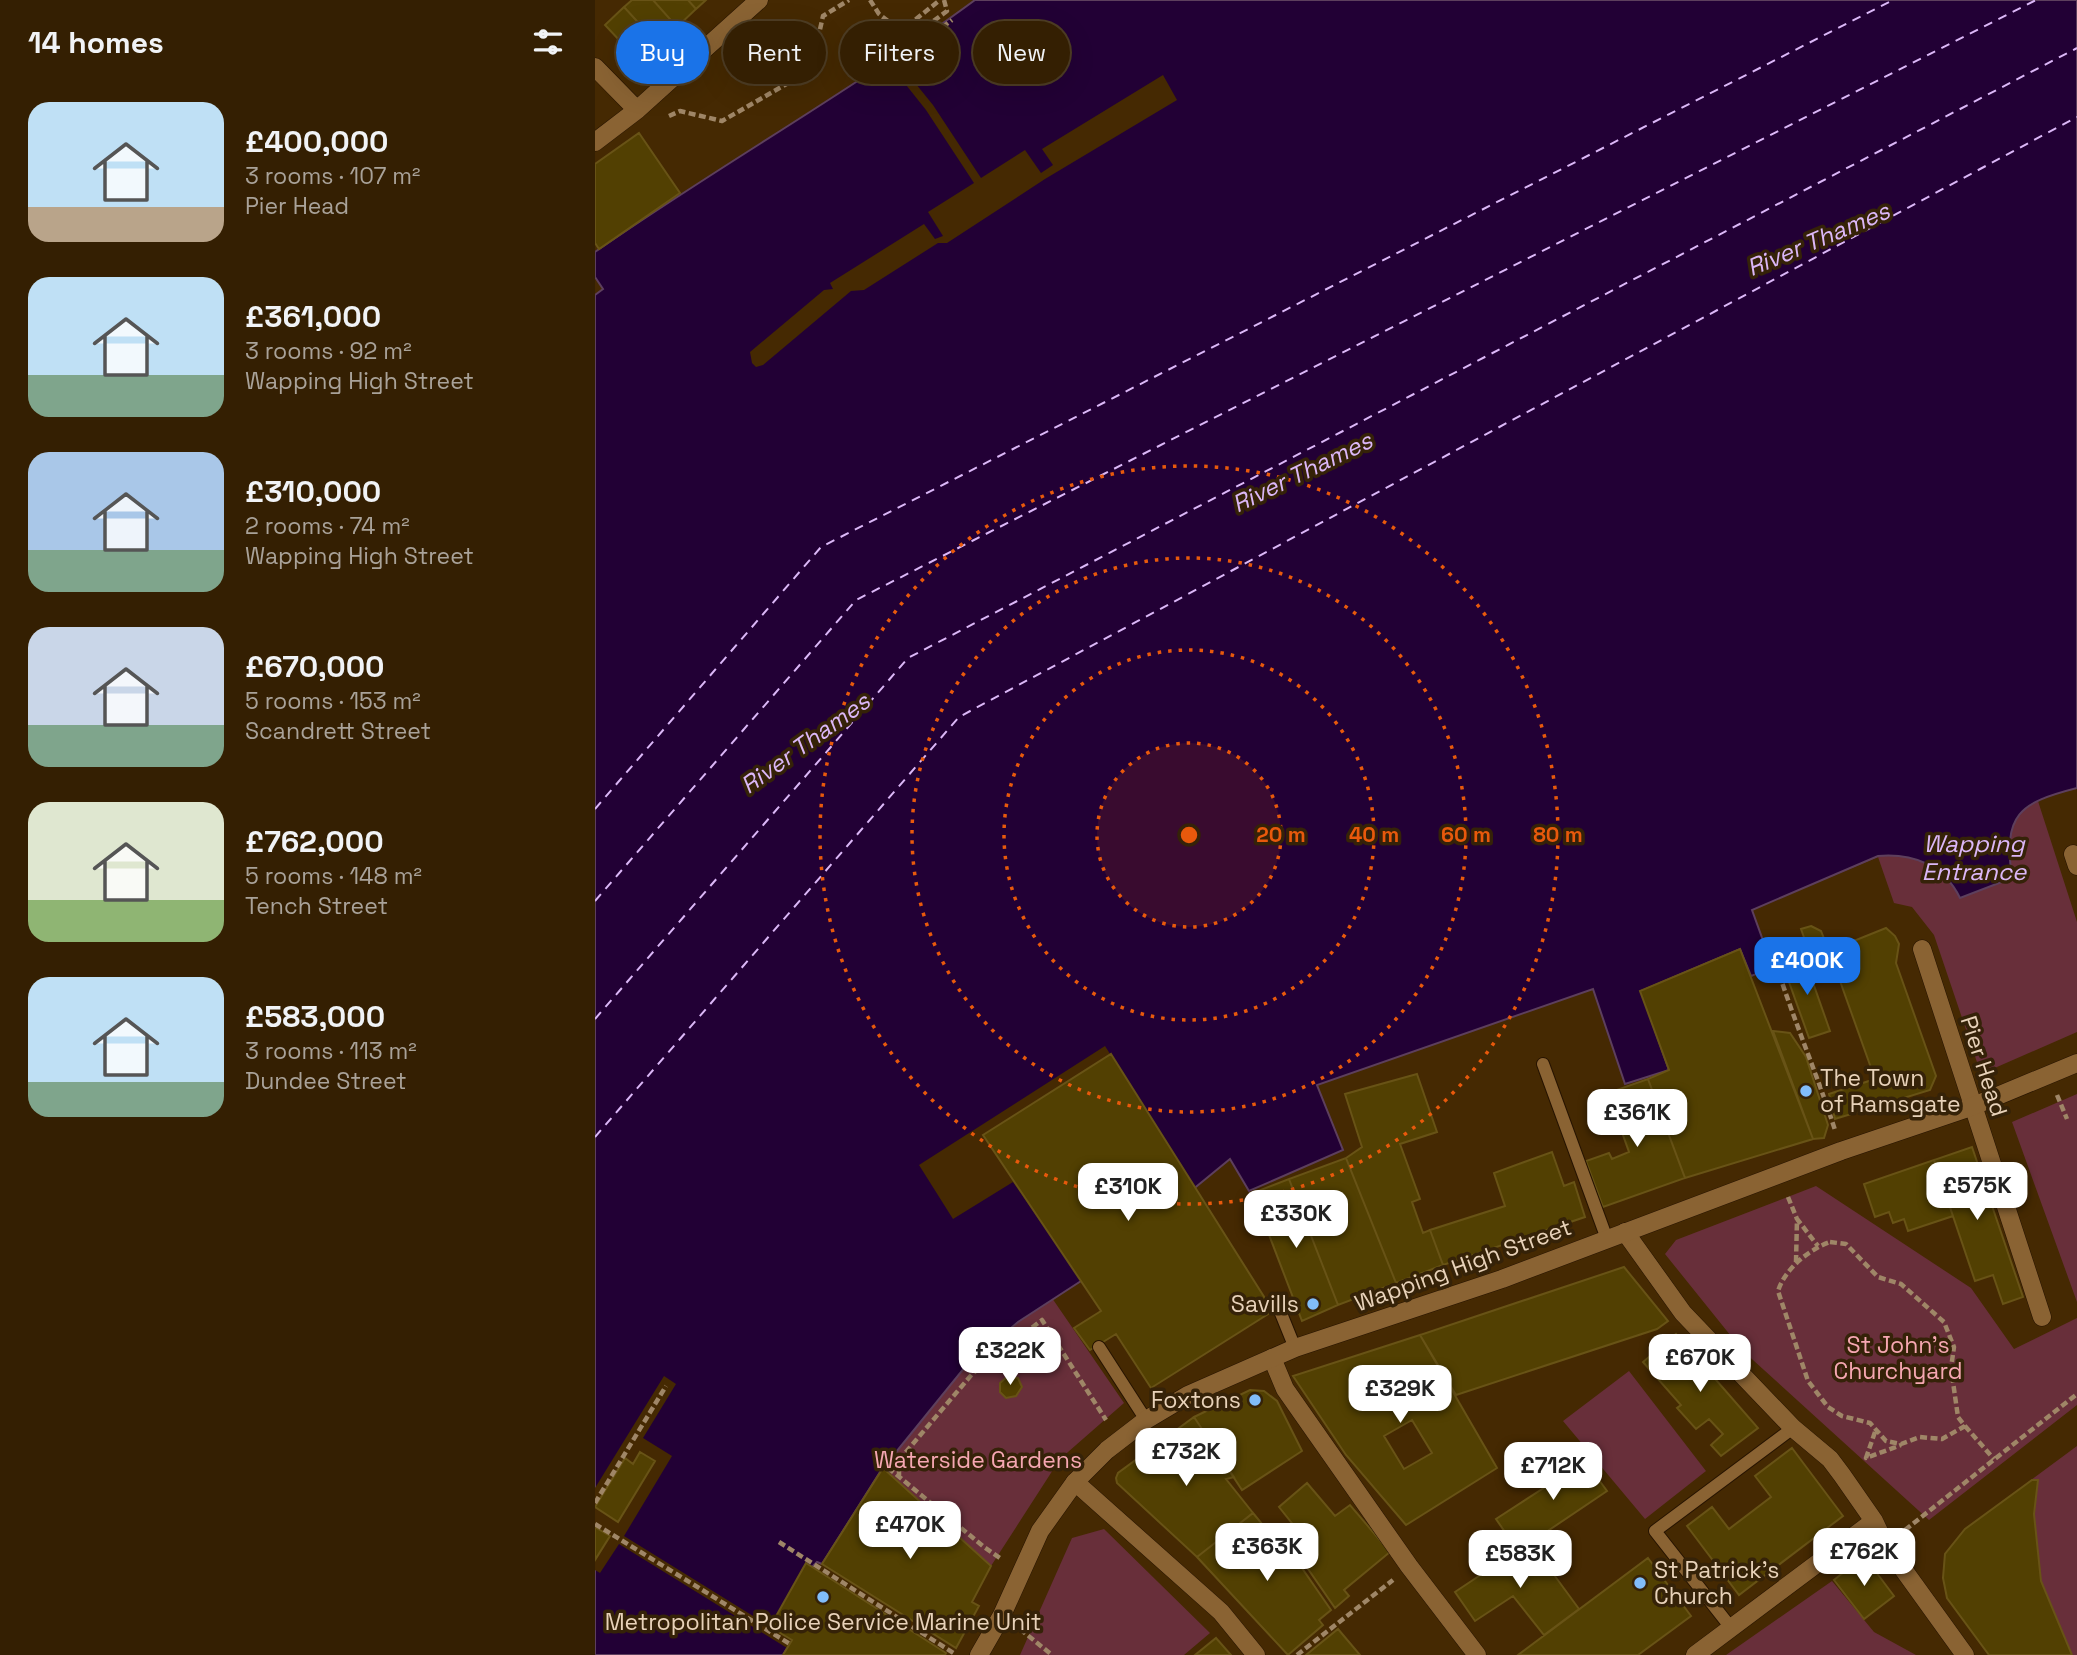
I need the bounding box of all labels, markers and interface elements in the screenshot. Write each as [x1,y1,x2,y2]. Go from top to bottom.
chip: Buy [616,21,709,84]
chip: Rent [723,21,826,84]
chip: Filters [840,21,959,84]
chip: New [973,21,1070,84]
text: 14 homes [28,23,164,62]
icon: filters [529,23,567,61]
text: £400,000 [245,122,389,161]
icon: home [84,130,168,214]
text: 3 rooms · 107 m² [245,161,421,191]
text: Pier Head [245,191,349,221]
water label: River Thames [1742,194,1895,283]
text: £361,000 [245,297,381,336]
icon: home [84,305,168,389]
text: 3 rooms · 92 m² [245,336,412,366]
text: Wapping High Street [245,366,474,396]
water label: River Thames [1227,424,1378,519]
text: £310,000 [245,472,381,511]
icon: home [84,480,168,564]
text: 2 rooms · 74 m² [245,511,410,541]
text: Wapping High Street [245,541,474,571]
text: £670,000 [245,647,385,686]
icon: home [84,655,168,739]
water label: River Thames [734,685,877,800]
text: 5 rooms · 153 m² [245,686,421,716]
text: Scandrett Street [245,716,431,746]
text: 20 m [1256,821,1306,848]
text: 40 m [1349,821,1399,848]
text: 60 m [1441,821,1491,848]
text: 80 m [1533,821,1583,848]
text: £762,000 [245,822,384,861]
centre of rings [1177,823,1201,847]
water label: Wapping Entrance [1922,828,2027,887]
icon: home [84,830,168,914]
text: 5 rooms · 148 m² [245,861,422,891]
text: Tench Street [245,891,388,921]
pin: £400K [1758,937,1856,997]
text: £400K [1770,945,1844,975]
text: £583,000 [245,997,385,1036]
icon: home [84,1005,168,1089]
street label: Pier Head [1954,1012,2014,1120]
text: 3 rooms · 113 m² [245,1036,417,1066]
place label: The Town of Ramsgate [1820,1063,1961,1119]
text: Dundee Street [245,1066,407,1096]
marker: The Town of Ramsgate [1798,1083,1814,1099]
pin: £361K [1588,1090,1686,1149]
text: £361K [1603,1097,1671,1127]
pin: £575K [1928,1162,2026,1222]
pin: £310K [1079,1164,1177,1223]
text: £575K [1942,1170,2012,1200]
text: £310K [1094,1171,1162,1201]
pin: £330K [1247,1190,1345,1250]
text: £330K [1260,1198,1332,1228]
street label: Wapping High Street [1350,1212,1576,1318]
place label: Savills [1231,1289,1299,1319]
marker: Savills [1305,1296,1321,1312]
pin: £322K [961,1328,1059,1387]
park label: St John's Churchyard [1833,1330,1963,1386]
pin: £670K [1651,1334,1749,1394]
text: £322K [975,1335,1045,1365]
text: £670K [1665,1342,1735,1372]
pin: £329K [1351,1366,1449,1425]
text: £329K [1365,1373,1435,1403]
place label: Foxtons [1151,1385,1241,1415]
marker: Foxtons [1247,1392,1263,1408]
pin: £732K [1137,1428,1235,1488]
text: £732K [1151,1436,1221,1466]
pin: £712K [1504,1442,1602,1502]
park label: Waterside Gardens [874,1445,1082,1475]
text: £712K [1520,1450,1586,1480]
pin: £470K [861,1502,959,1561]
text: £470K [875,1509,945,1539]
pin: £363K [1218,1524,1316,1583]
pin: £762K [1815,1528,1913,1588]
pin: £583K [1471,1530,1569,1590]
text: £363K [1231,1531,1303,1561]
text: £762K [1829,1536,1899,1566]
text: £583K [1485,1538,1555,1568]
place label: St Patrick's Church [1654,1555,1779,1611]
marker: St Patrick's Church [1632,1575,1648,1591]
marker: Metropolitan Police Service Marine Unit [815,1589,831,1605]
place label: Metropolitan Police Service Marine Unit [605,1607,1041,1637]

